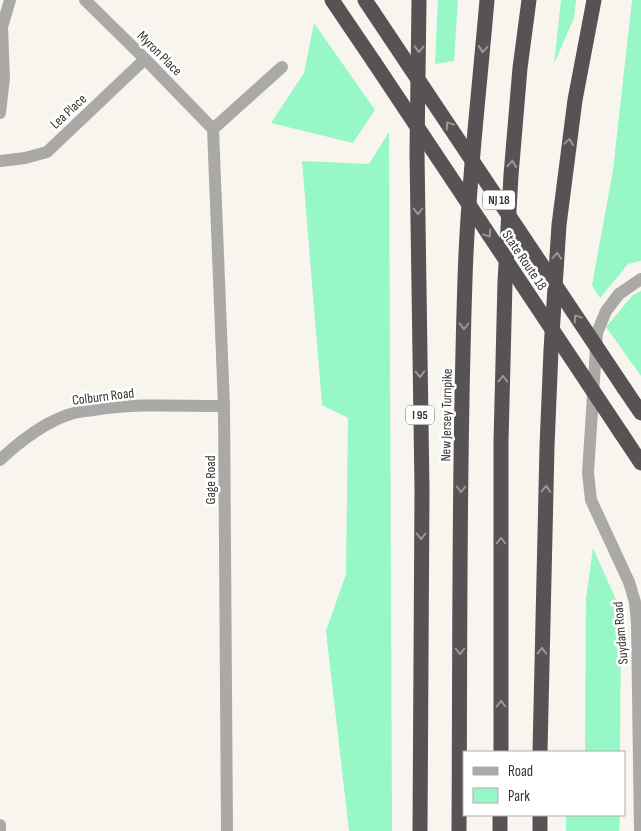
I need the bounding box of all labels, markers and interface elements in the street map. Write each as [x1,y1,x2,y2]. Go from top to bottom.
street label: Myron Place [134,27,186,79]
one-way arrow [414,45,424,53]
one-way arrow [478,45,489,53]
street label: Lea Place [47,90,90,132]
one-way arrow [445,121,455,130]
one-way arrow [563,137,574,145]
one-way arrow [506,159,517,167]
road number: NJ 18 [483,190,515,210]
one-way arrow [413,208,423,215]
street label: State Route 18 [498,227,551,293]
one-way arrow [482,228,492,237]
one-way arrow [551,252,562,260]
one-way arrow [574,315,584,324]
one-way arrow [459,322,469,330]
street label: New Jersey Turnpike [437,368,456,462]
one-way arrow [415,370,425,378]
one-way arrow [498,374,508,382]
street label: Colburn Road [71,384,135,409]
road number: I 95 [406,406,434,424]
street label: Gage Road [202,455,219,505]
one-way arrow [540,484,551,492]
one-way arrow [456,485,466,493]
one-way arrow [416,532,426,540]
one-way arrow [496,537,506,544]
street label: Suydam Road [609,601,632,665]
one-way arrow [536,647,547,655]
one-way arrow [455,648,465,655]
one-way arrow [496,699,506,707]
legend [463,751,626,816]
text: Road [508,762,533,781]
text: Park [508,787,530,806]

